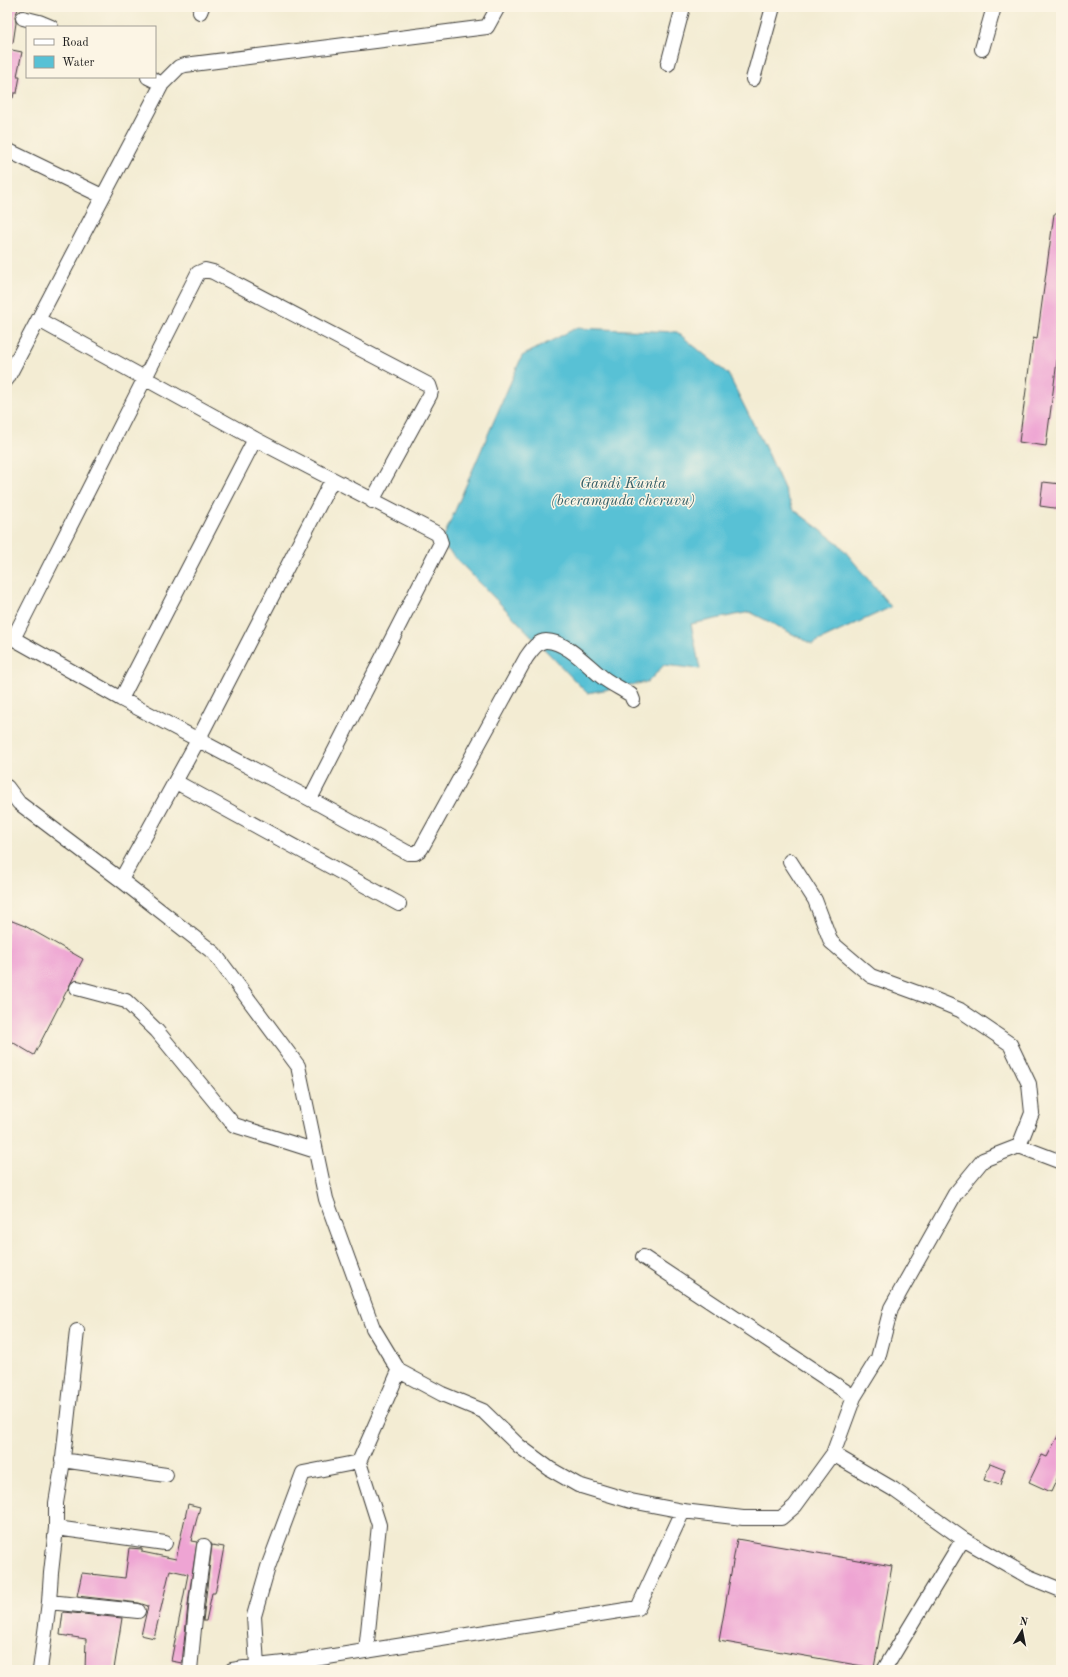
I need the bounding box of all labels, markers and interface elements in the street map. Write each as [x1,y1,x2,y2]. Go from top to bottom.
legend [26,26,156,78]
text: Road [62,37,89,49]
text: Water [62,57,95,69]
water label: Gandi Kunta (beeramguda cheruvu) [551,477,695,509]
north arrow [1002,1611,1042,1651]
text: N [1018,1616,1029,1629]

